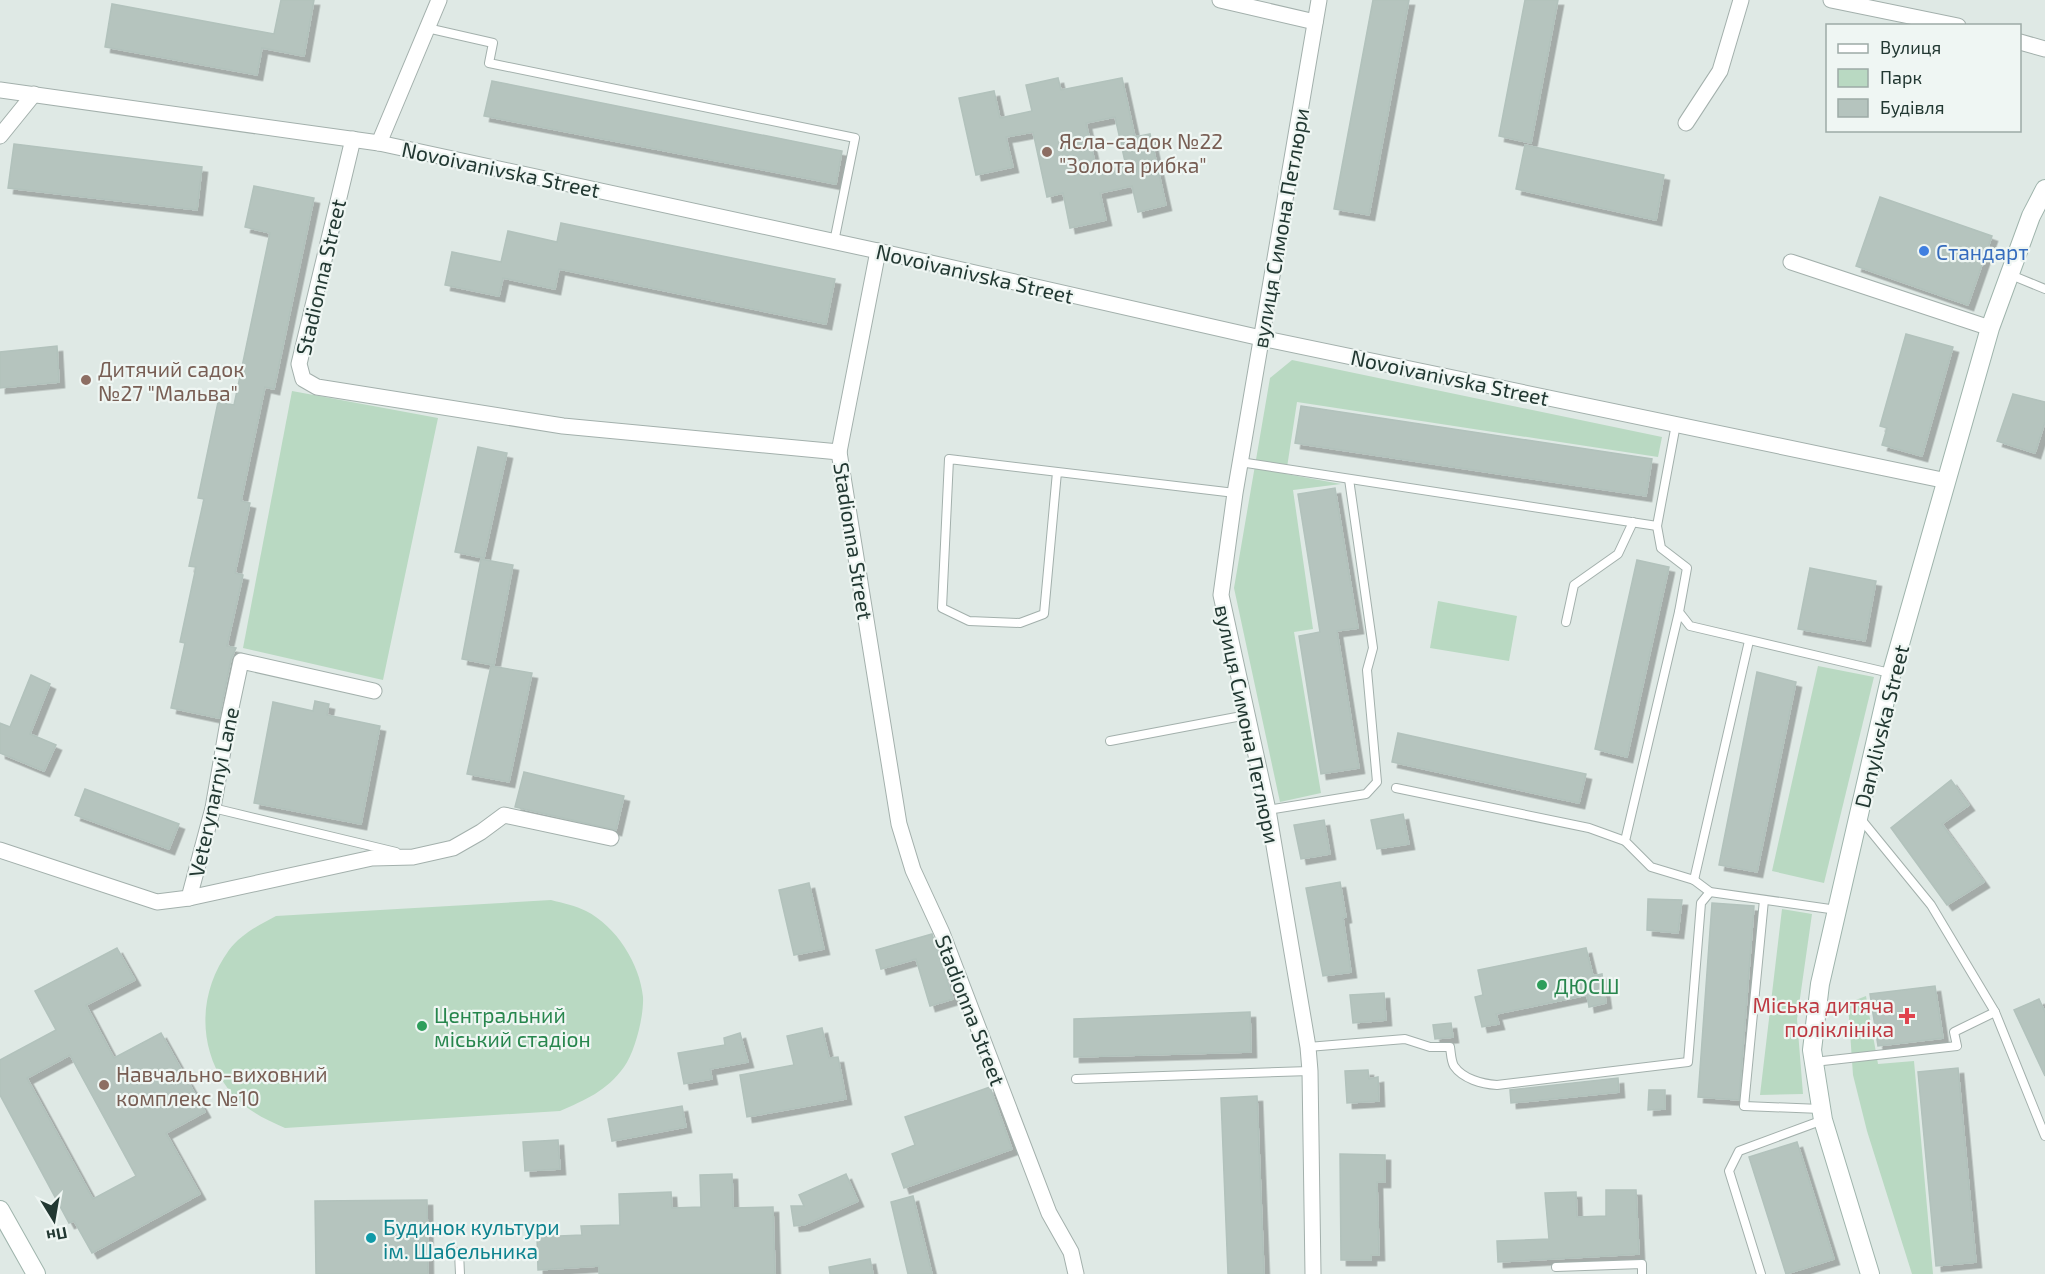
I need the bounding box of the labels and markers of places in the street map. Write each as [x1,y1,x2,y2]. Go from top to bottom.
place label: Ясла-садок №22 "Золота рибка" [1059,128,1223,177]
marker: Ясла-садок №22 "Золота рибка" [1040,145,1054,159]
place label: Стандарт [1936,239,2029,264]
marker: Стандарт [1917,244,1931,258]
place label: Дитячий садок №27 "Мальва" [98,356,245,405]
marker: Дитячий садок №27 "Мальва" [79,373,93,387]
place label: ДЮСШ [1554,973,1620,998]
marker: ДЮСШ [1535,978,1549,992]
place label: Міська дитяча поліклініка [1753,992,1894,1041]
place label: Центральний міський стадіон [434,1002,591,1051]
marker: Міська дитяча поліклініка [1898,1007,1916,1025]
marker: Центральний міський стадіон [415,1019,429,1033]
place label: Навчально-виховний комплекс №10 [116,1061,328,1110]
marker: Навчально-виховний комплекс №10 [97,1078,111,1092]
place label: Будинок культури ім. Шабельника [383,1214,560,1263]
marker: Будинок культури ім. Шабельника [364,1231,378,1245]

